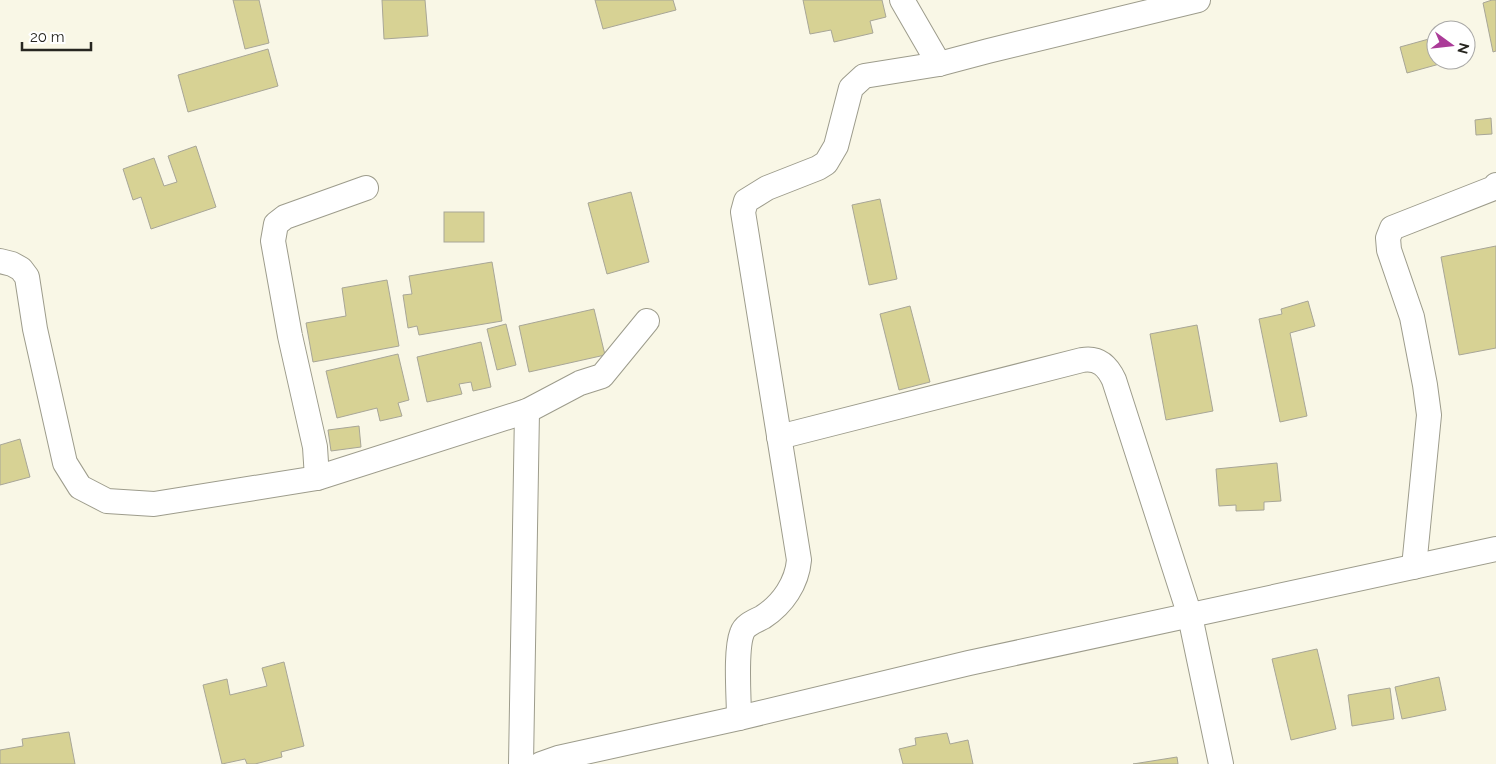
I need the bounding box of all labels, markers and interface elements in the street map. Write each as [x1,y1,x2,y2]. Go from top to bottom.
scale bar [22,20,91,52]
north arrow [1426,20,1476,70]
text: 20 m [30,28,65,46]
text: N [1454,41,1473,56]

